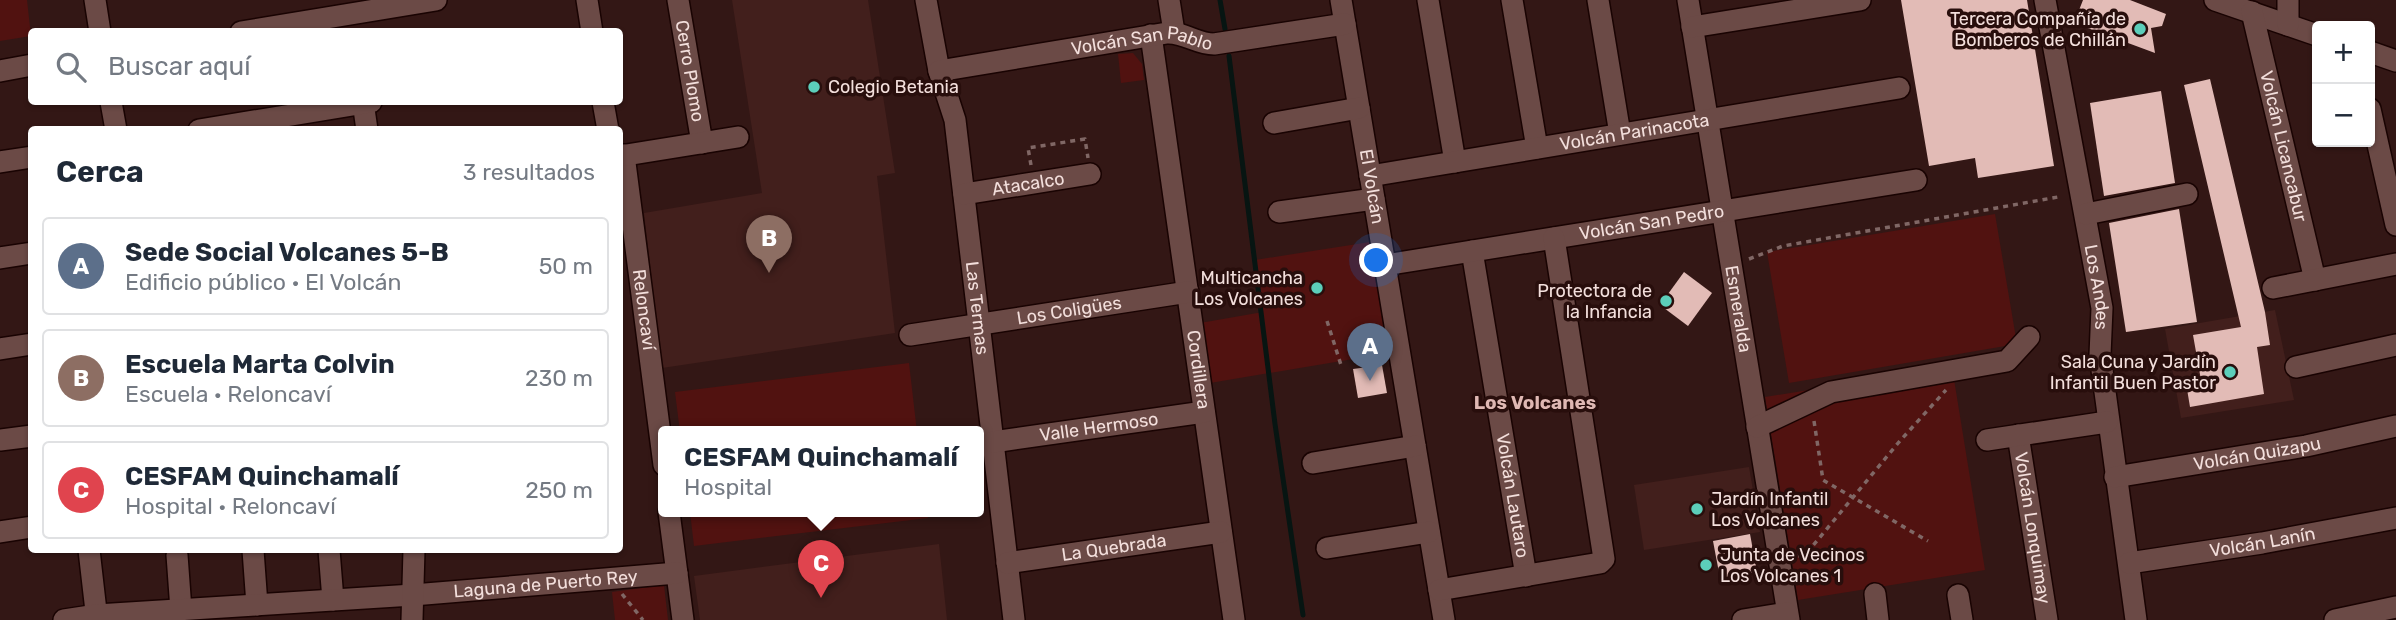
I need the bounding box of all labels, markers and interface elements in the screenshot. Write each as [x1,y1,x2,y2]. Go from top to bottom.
place label: Tercera Compañía de Bomberos de Chillán [1950,8,2126,51]
street label: Cerro Plomo [671,18,709,124]
marker: Tercera Compañía de Bomberos de Chillán [2132,21,2148,37]
map controls [2312,21,2375,147]
button: + [2312,21,2375,84]
street label: Volcán San Pablo [1069,22,1214,60]
search box [28,28,623,105]
icon: search [52,48,90,86]
text: Buscar aquí [108,51,250,82]
street label: Volcán Licancabur [2255,69,2312,224]
place label: Colegio Betania [828,76,959,98]
marker: Colegio Betania [806,79,822,95]
button: − [2312,84,2375,147]
street label: Volcán Parinacota [1558,109,1711,155]
street label: El Volcán [1355,147,1389,226]
text: Cerca [56,154,144,190]
text: 3 resultados [463,158,595,186]
street label: Atacalco [990,167,1066,200]
street label: Volcán San Pedro [1578,200,1726,245]
pin: B [746,215,792,273]
text: Sede Social Volcanes 5-B [125,237,449,268]
your location [1359,243,1393,277]
street label: Los Andes [2079,243,2113,330]
text: A [73,252,89,280]
text: 50 m [539,252,593,280]
street label: Las Termas [961,260,994,356]
street label: Esmeralda [1720,264,1756,354]
place label: Multicancha Los Volcanes [1194,267,1303,310]
text: Edificio público · El Volcán [125,268,401,296]
street label: Reloncaví [628,268,660,353]
marker: Multicancha Los Volcanes [1309,280,1325,296]
place label: Protectora de la Infancia [1537,280,1652,323]
street label: Los Coligües [1015,291,1123,329]
marker: Protectora de la Infancia [1658,293,1674,309]
pin: A [1347,323,1393,381]
street label: Cordillera [1182,329,1215,411]
text: Escuela Marta Colvin [125,349,395,380]
place label: Sala Cuna y Jardín Infantil Buen Pastor [2050,351,2216,394]
text: B [73,364,89,392]
text: 230 m [525,364,593,392]
marker: Sala Cuna y Jardín Infantil Buen Pastor [2222,364,2238,380]
text: Escuela · Reloncaví [125,380,331,408]
district label: Los Volcanes [1474,391,1596,414]
street label: Valle Hermoso [1038,408,1160,446]
popup [658,426,984,517]
street label: Volcán Lautaro [1491,432,1534,559]
street label: Volcán Quizapu [2192,432,2323,475]
text: CESFAM Quinchamalí [684,442,958,473]
street label: Volcán Lonquimay [2010,450,2055,606]
text: CESFAM Quinchamalí [125,461,399,492]
text: Hospital [684,473,772,501]
text: C [73,476,89,504]
text: 250 m [525,476,593,504]
place label: Jardín Infantil Los Volcanes [1711,488,1828,531]
text: Hospital · Reloncaví [125,492,336,520]
marker: Jardín Infantil Los Volcanes [1689,501,1705,517]
street label: Volcán Lanín [2208,522,2317,562]
street label: La Quebrada [1060,529,1168,566]
pin: C [798,540,844,598]
place label: Junta de Vecinos Los Volcanes 1 [1720,544,1865,587]
marker: Junta de Vecinos Los Volcanes 1 [1698,557,1714,573]
street label: Laguna de Puerto Rey [453,565,639,603]

